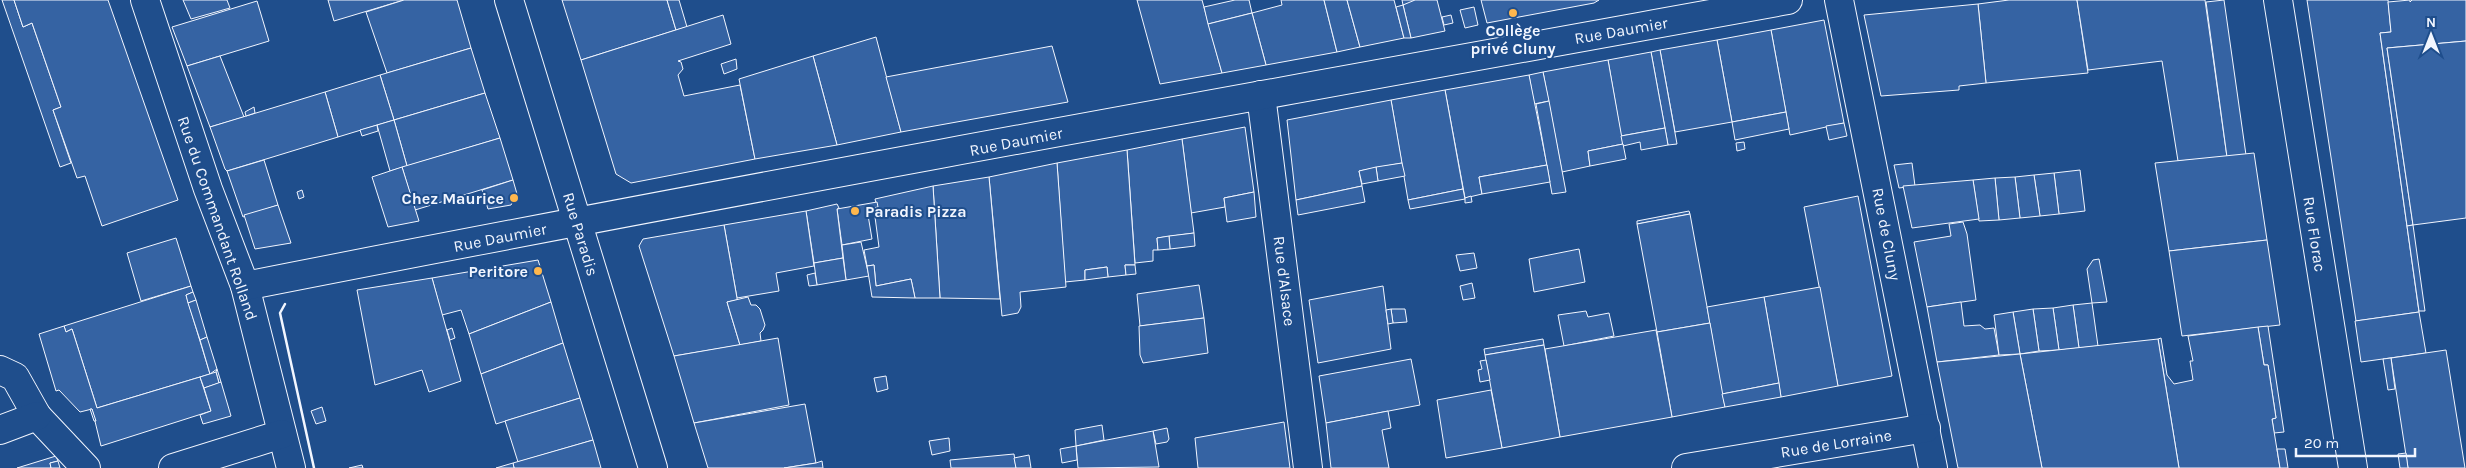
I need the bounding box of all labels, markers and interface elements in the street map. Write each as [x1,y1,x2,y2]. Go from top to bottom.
marker: Collège privé Cluny [1507,7,1519,19]
north arrow [2406,10,2456,60]
street label: Rue Daumier [1573,13,1669,48]
text: N [2426,14,2436,31]
place label: Collège privé Cluny [1470,21,1556,58]
street label: Rue du Commandant Rolland [174,114,261,323]
street label: Rue Daumier [968,123,1064,160]
street label: Rue de Cluny [1868,186,1905,283]
place label: Chez Maurice [402,189,504,208]
street label: Rue Paradis [559,190,602,278]
marker: Chez Maurice [508,192,520,204]
street label: Rue Florac [2299,195,2330,273]
place label: Paradis Pizza [865,202,967,221]
marker: Paradis Pizza [849,205,861,217]
street label: Rue Daumier [452,219,548,256]
street label: Rue d'Alsace [1270,235,1299,327]
place label: Peritore [469,262,528,281]
marker: Peritore [532,265,544,277]
street label: Rue de Lorraine [1779,425,1893,462]
scale bar [2296,426,2415,458]
text: 20 m [2304,434,2339,452]

